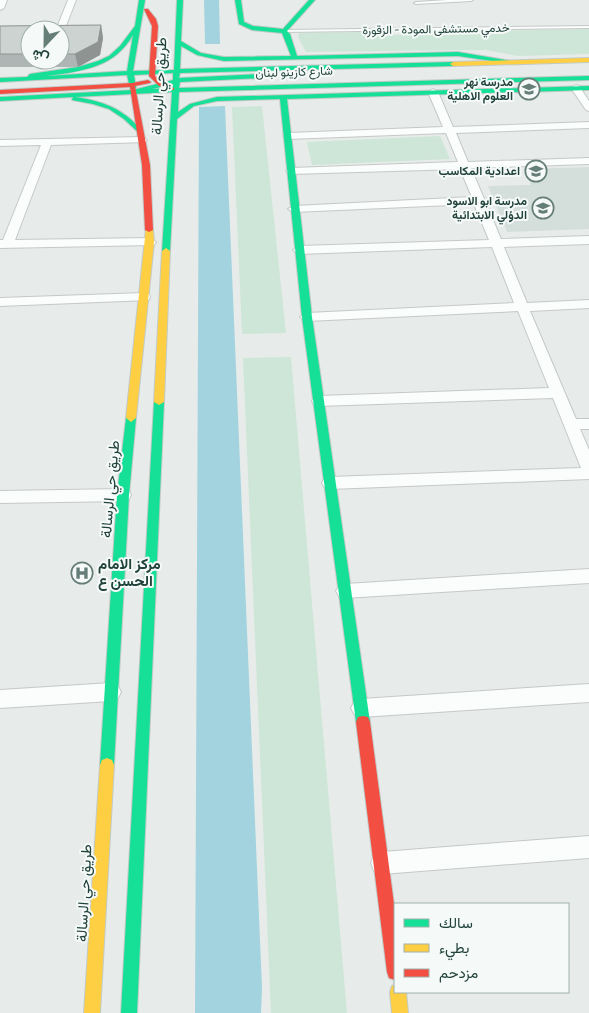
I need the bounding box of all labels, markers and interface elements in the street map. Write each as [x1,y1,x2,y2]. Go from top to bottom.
north arrow [20,20,70,70]
street label: خدمي مستشفى المودة - الزقورة [362,20,510,40]
street label: طريق حي الرسالة [146,36,175,136]
text: ش [29,45,51,69]
street label: شارع كازينو لبنان [255,63,333,82]
place label: مدرسة نهر العلوم الاهلية [447,74,513,104]
school or university icon: مدرسة نهر العلوم الاهلية [517,77,541,101]
school or university icon: اعدادية المكاسب [524,159,548,183]
place label: اعدادية المكاسب [438,163,520,178]
place label: مدرسة ابو الاسود الدؤلي الابتدائية [446,193,527,225]
school or university icon: مدرسة ابو الاسود الدؤلي الابتدائية [531,196,555,220]
street label: طريق حي الرسالة [96,439,127,539]
place label: مركز الامام الحسن ع [98,554,161,591]
hospital icon: مركز الامام الحسن ع [70,561,94,585]
street label: طريق حي الرسالة [71,843,100,943]
legend [394,903,569,993]
text: سالك [439,913,473,931]
text: بطيء [439,938,469,961]
text: مزدحم [439,963,478,983]

